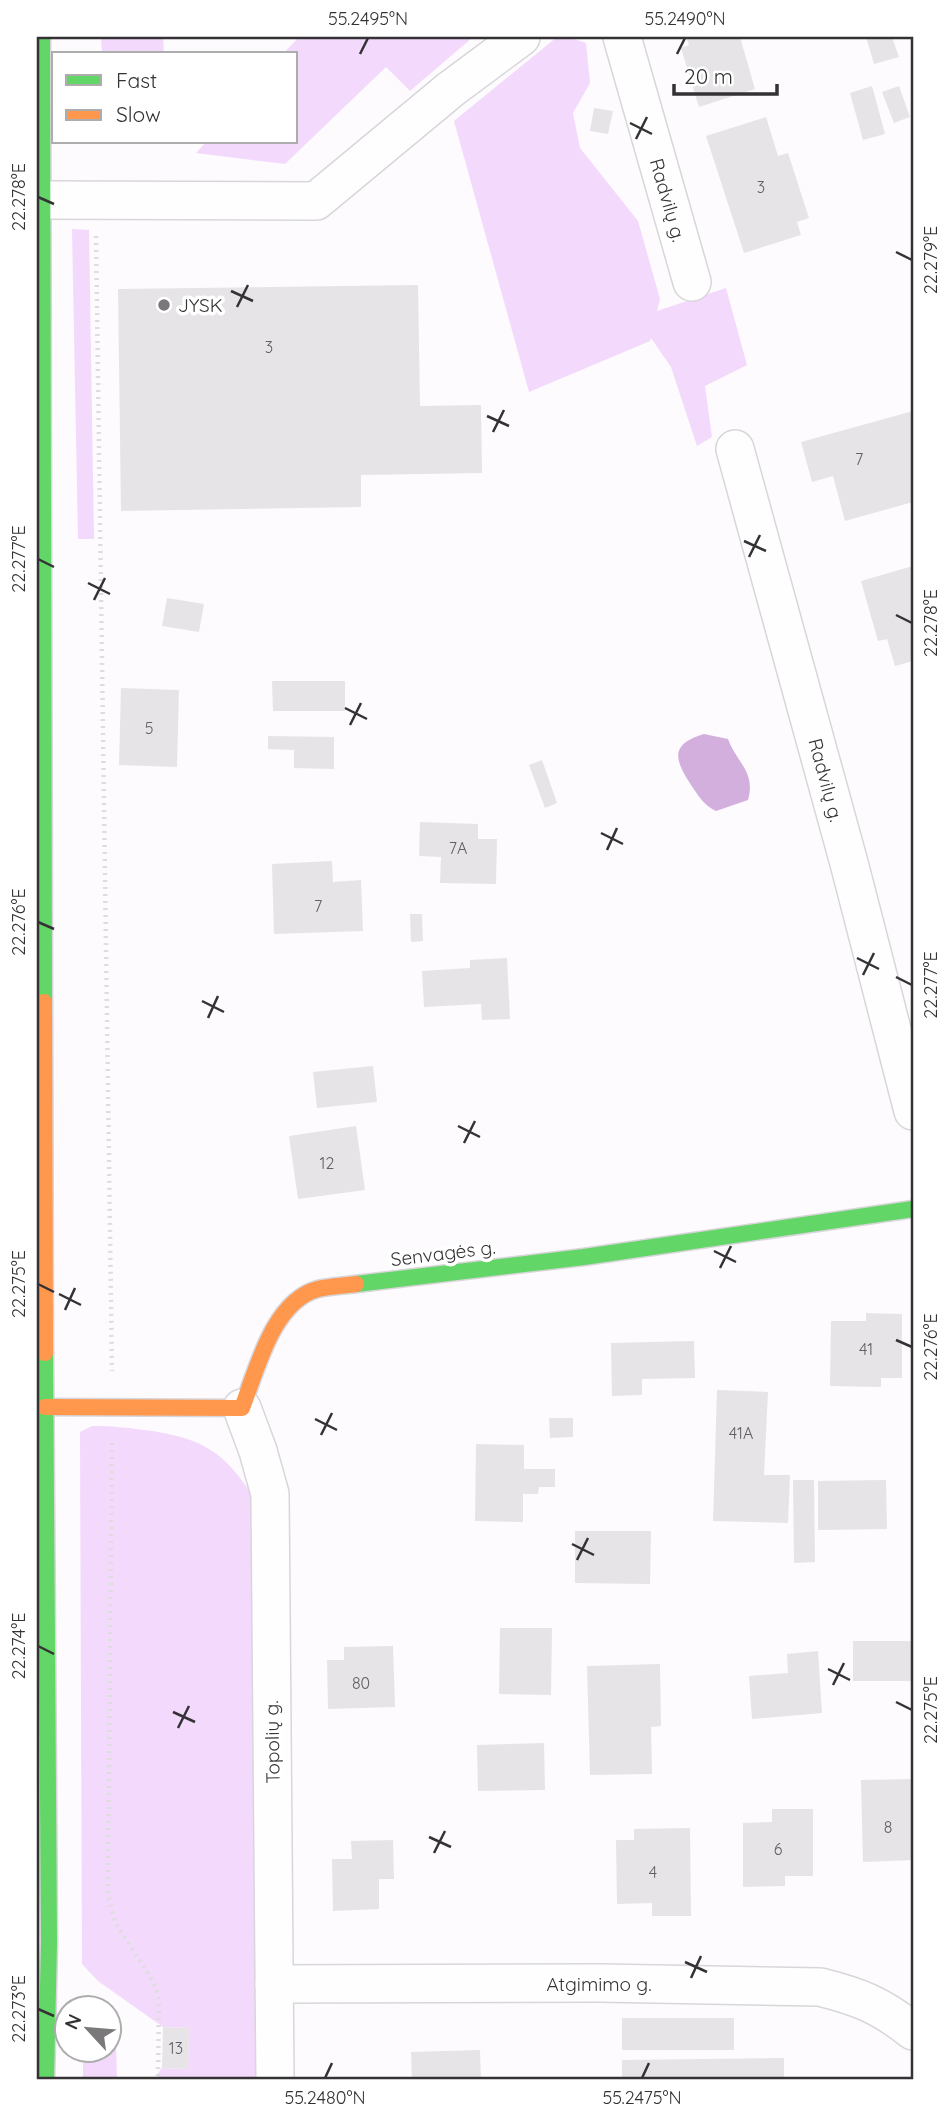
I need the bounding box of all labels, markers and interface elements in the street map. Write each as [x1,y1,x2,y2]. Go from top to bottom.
text: 55.2495°N [328,7,408,30]
text: 55.2490°N [644,7,726,30]
legend [52,52,298,144]
scale bar [674,52,777,96]
text: 20 m [684,63,733,89]
text: Fast [116,67,157,93]
text: Slow [116,101,161,127]
street label: Radvilų g. [645,156,691,244]
text: 22.278°E [7,163,30,231]
house number: 3 [757,177,765,197]
text: 22.279°E [919,226,942,294]
place label: JYSK [178,293,223,317]
marker: JYSK [156,297,172,313]
house number: 3 [265,337,273,357]
house number: 7 [855,449,863,469]
text: 22.277°E [7,525,30,593]
text: 22.278°E [919,589,942,657]
house number: 5 [145,718,153,738]
street label: Radvilų g. [803,736,849,824]
house number: 7A [449,838,467,858]
text: 22.276°E [7,888,30,956]
house number: 7 [314,896,322,916]
text: 22.277°E [919,951,942,1019]
house number: 12 [320,1153,335,1173]
street label: Senvagės g. [389,1235,497,1271]
text: 22.275°E [7,1250,30,1318]
text: 22.276°E [919,1313,942,1381]
house number: 41 [859,1339,873,1359]
house number: 41A [729,1423,753,1443]
text: 22.274°E [7,1612,30,1680]
house number: 80 [352,1673,370,1693]
text: 22.275°E [919,1676,942,1744]
street label: Topolių g. [259,1700,285,1784]
house number: 8 [884,1817,892,1837]
house number: 6 [774,1839,783,1859]
house number: 4 [649,1862,657,1882]
street label: Atgimimo g. [546,1972,652,1996]
text: 22.273°E [7,1975,30,2043]
north arrow [52,1994,122,2064]
text: N [59,2010,87,2033]
house number: 13 [169,2038,183,2058]
text: 55.2480°N [284,2086,366,2109]
text: 55.2475°N [602,2086,682,2109]

